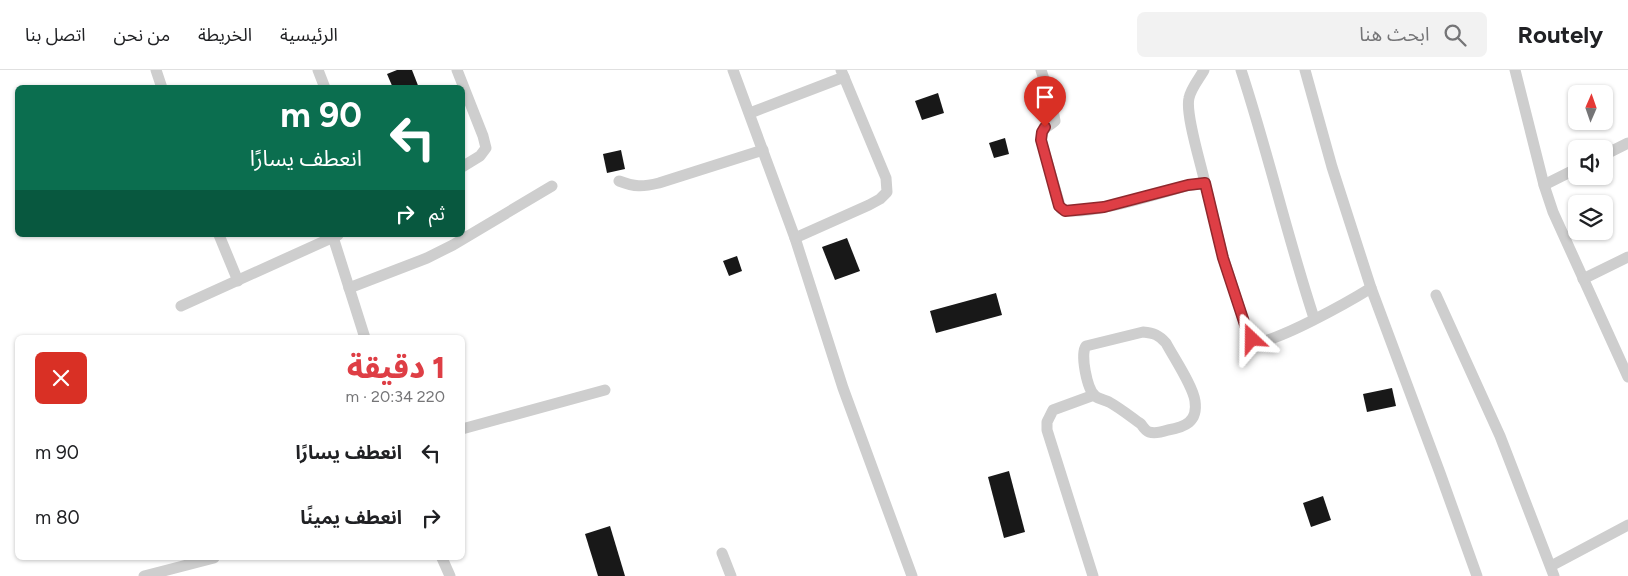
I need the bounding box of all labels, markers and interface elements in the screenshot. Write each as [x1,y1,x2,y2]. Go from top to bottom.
search box [1137,12,1487,57]
text: Routely [1517,20,1603,49]
icon: search [1441,21,1469,49]
text: ابحث هنا [1359,23,1429,46]
text: اتصل بنا [25,24,86,46]
text: من نحن [114,24,170,46]
text: الخريطة [198,24,252,46]
text: الرئيسية [280,24,338,46]
pin [1024,76,1066,127]
icon: arrive [1031,83,1059,111]
north arrow [1568,85,1612,130]
map controls [1568,85,1613,240]
text: 90 m [280,94,362,136]
icon: left [380,105,445,170]
button: sound [1568,140,1613,185]
text: انعطف يسارًا [250,145,362,172]
button: layers [1568,195,1613,240]
icon: right [391,200,419,228]
text: ثم [429,202,445,225]
position arrow [1225,312,1277,364]
text: 1 دقيقة [347,349,445,386]
button: close [35,352,87,404]
text: 220 m · 20:34 [345,387,445,406]
icon: left [417,439,445,467]
text: 90 m [35,441,79,464]
text: انعطف يسارًا [295,441,402,464]
icon: right [417,504,445,532]
text: 80 m [35,506,80,529]
text: انعطف يمينًا [300,506,402,529]

